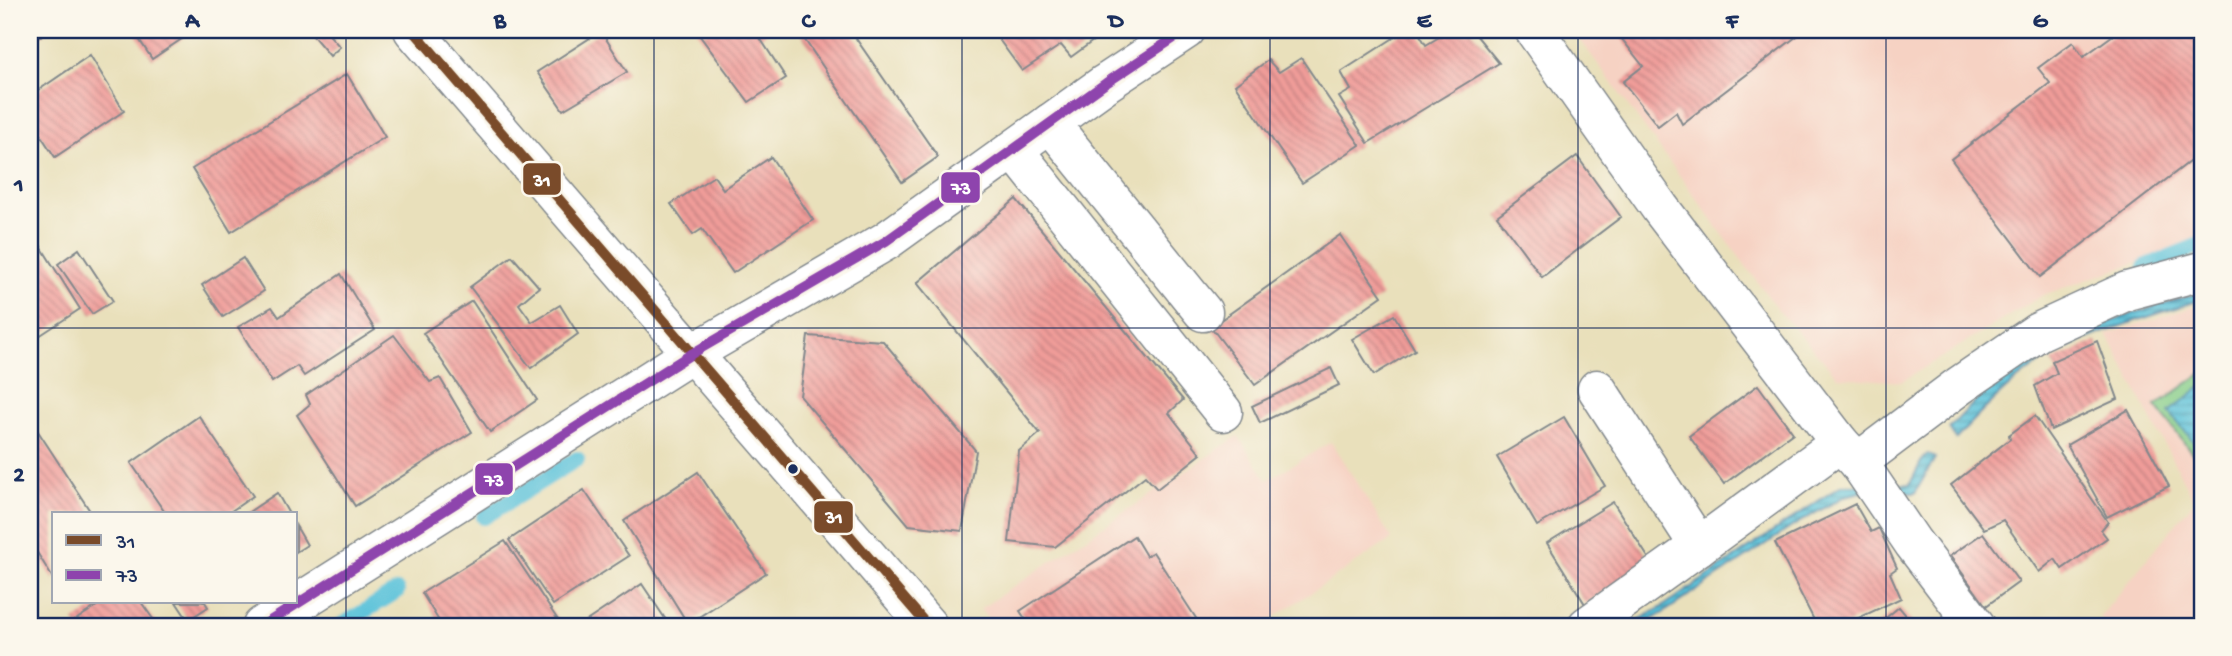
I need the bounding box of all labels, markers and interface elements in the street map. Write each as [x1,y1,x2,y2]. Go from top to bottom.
text: A [184,9,200,36]
text: B [493,9,507,36]
text: C [802,9,817,36]
text: D [1107,9,1125,36]
text: E [1417,9,1433,36]
text: F [1725,9,1740,36]
text: G [2033,9,2049,36]
line badge: 31 [522,162,562,196]
text: 31 [532,171,551,194]
line badge: 73 [940,171,981,204]
text: 1 [13,173,24,200]
text: 73 [950,179,971,202]
line badge: 73 [474,462,514,496]
unlabelled marker [786,462,800,476]
text: 2 [13,463,25,490]
text: 73 [483,471,504,494]
line badge: 31 [813,500,854,534]
text: 31 [824,508,843,531]
legend [52,512,298,604]
text: 31 [115,532,135,557]
text: 73 [115,566,138,591]

